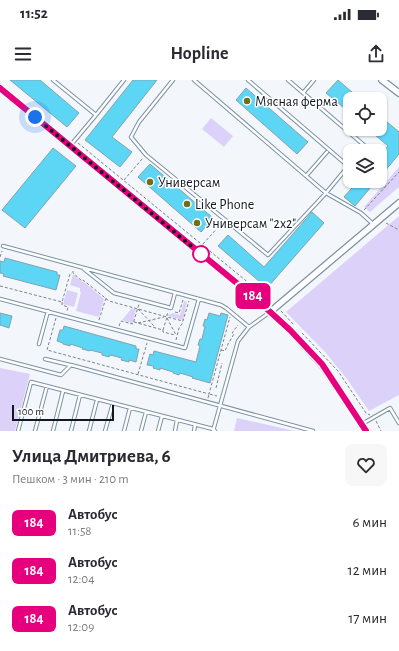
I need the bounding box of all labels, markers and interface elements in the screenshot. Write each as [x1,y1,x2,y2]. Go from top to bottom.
text: 11:52 [20,6,48,21]
icon: menu [12,43,34,65]
icon: share [365,43,387,65]
text: Hopline [171,45,228,63]
map controls [343,92,387,188]
button: locate [343,92,387,136]
place label: Мясная ферма [255,95,338,109]
marker: Мясная ферма [242,96,252,106]
your location [25,107,45,127]
button: layers [343,144,387,188]
place label: Универсам [158,176,220,190]
marker: Универсам [145,177,155,187]
place label: Like Phone [195,198,254,212]
marker: Like Phone [182,199,192,209]
place label: Универсам "2x2" [205,217,296,231]
marker: Универсам "2x2" [192,218,202,228]
unlabelled marker [192,245,210,263]
line badge: 184 [230,283,276,309]
text: 184 [244,289,262,303]
scale bar [12,403,114,422]
text: 100 m [18,406,44,417]
button: heart [345,444,387,486]
text: Улица Дмитриева, 6 [12,447,171,466]
text: Пешком · 3 мин · 210 m [12,473,129,486]
text: Автобус [68,507,118,522]
text: 6 мин [353,515,387,530]
text: 184 [25,516,43,530]
text: 11:58 [68,525,92,538]
text: Автобус [68,555,118,570]
text: 12 мин [348,563,387,578]
text: 184 [25,564,43,578]
text: 12:04 [68,573,94,586]
text: Автобус [68,603,118,618]
text: 17 мин [348,611,387,626]
text: 184 [25,612,43,626]
text: 12:09 [68,621,94,634]

